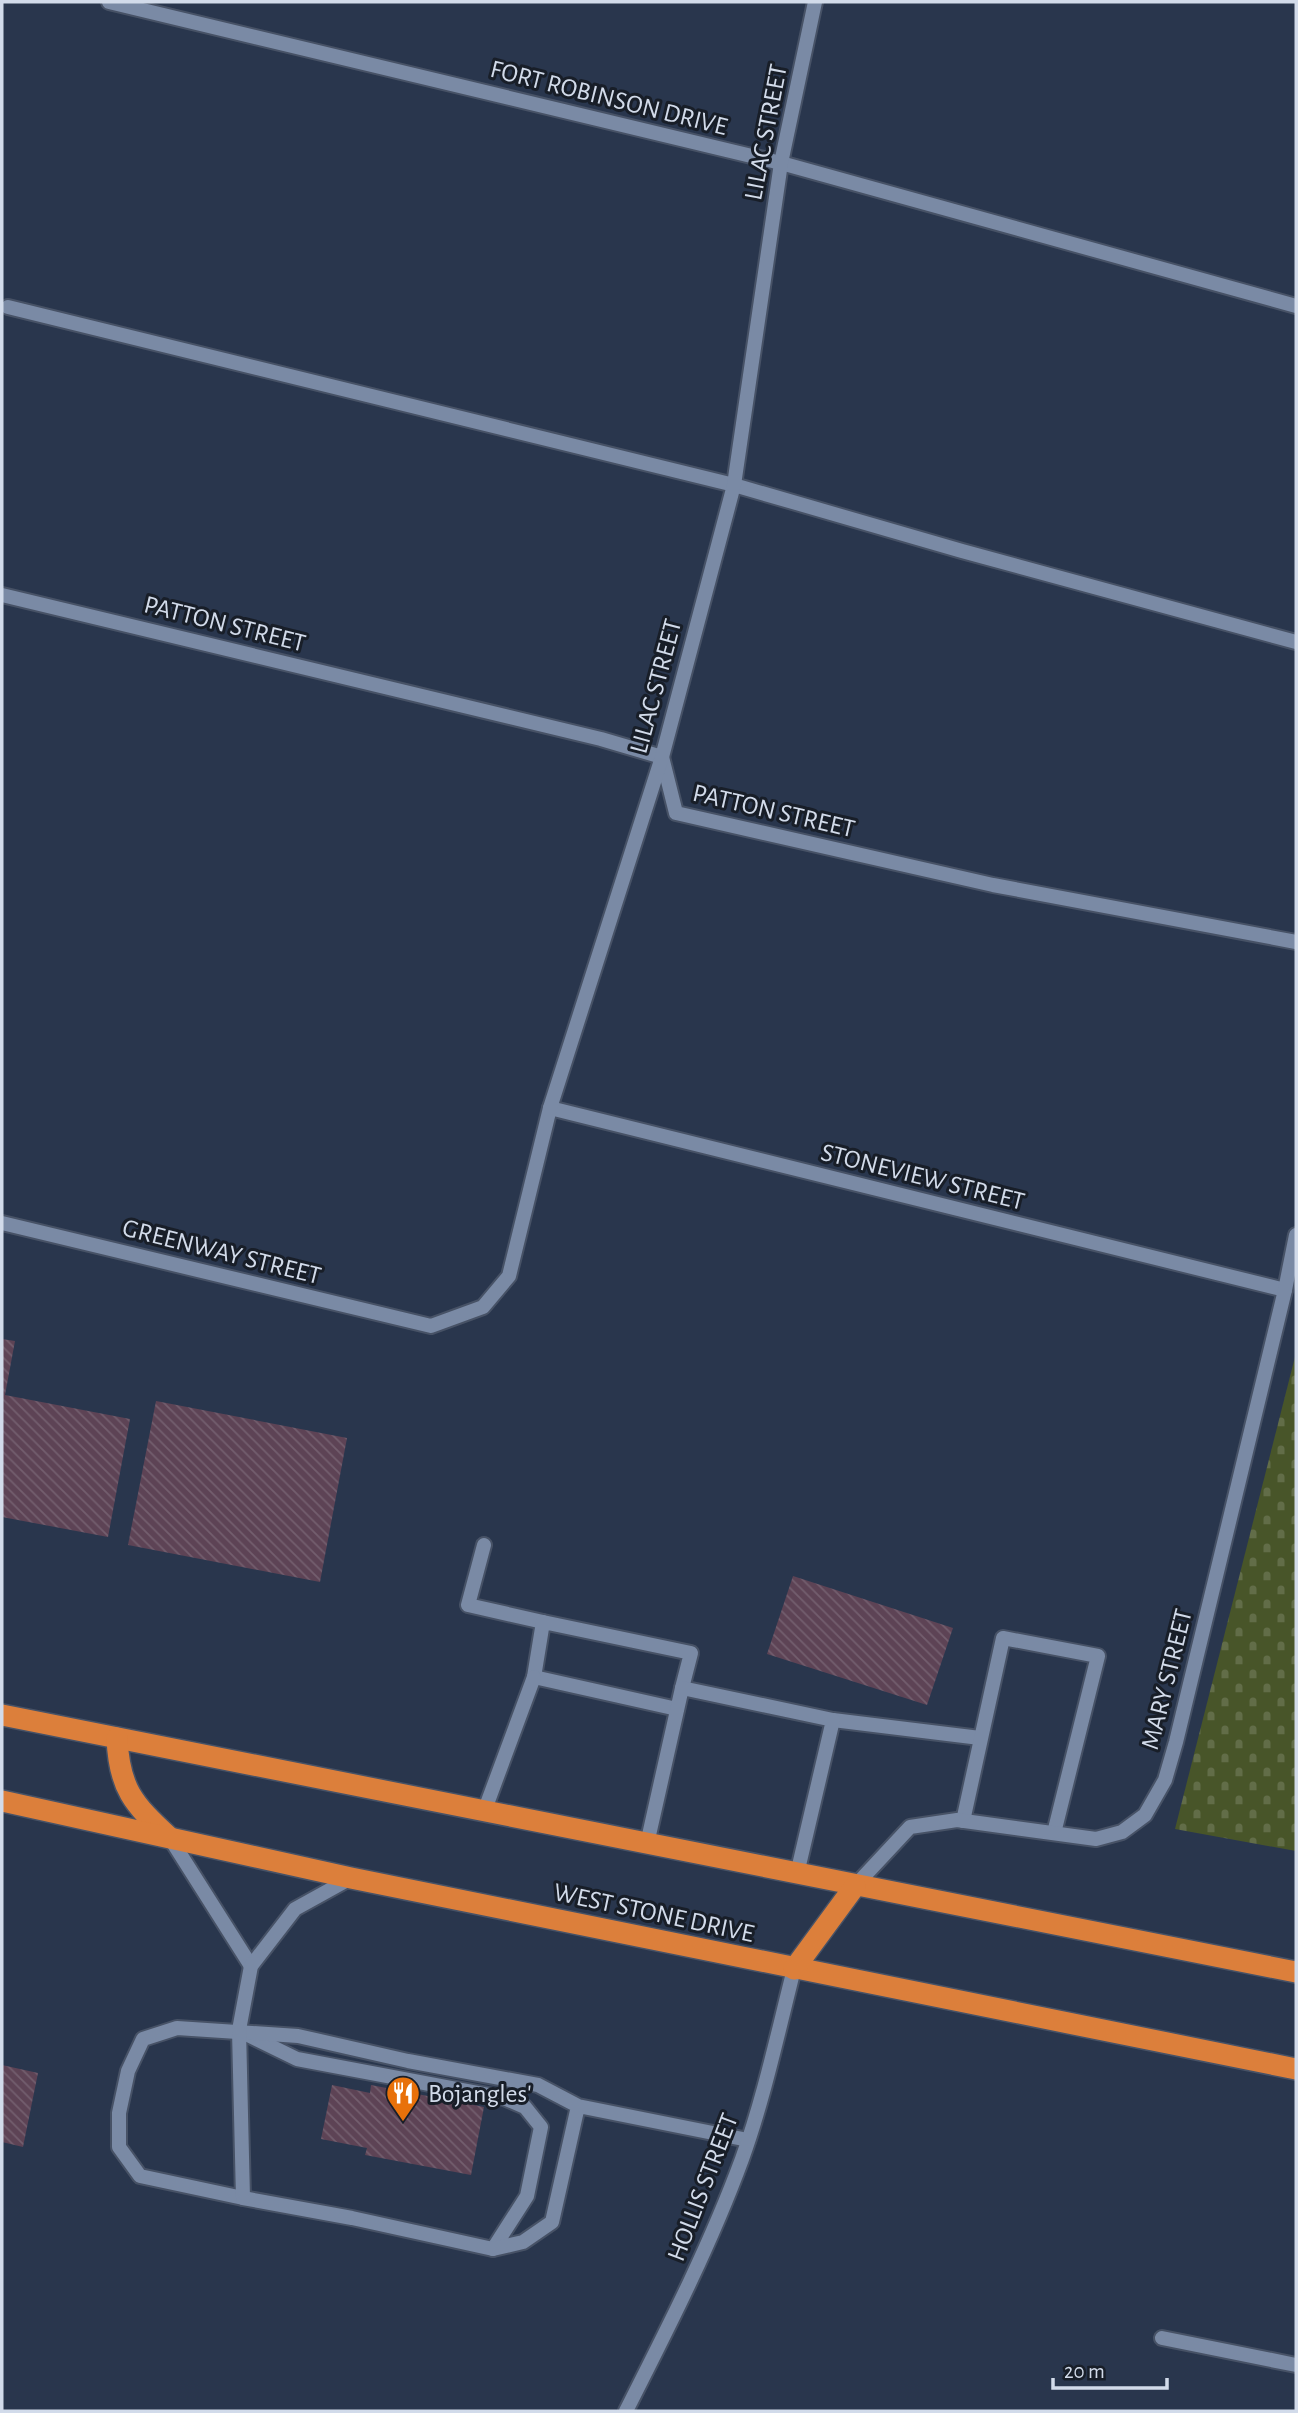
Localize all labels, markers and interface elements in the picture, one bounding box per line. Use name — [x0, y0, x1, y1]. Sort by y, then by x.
street label: FORT ROBINSON DRIVE — [488, 56, 730, 140]
street label: LILAC STREET — [740, 62, 792, 202]
street label: PATTON STREET — [141, 591, 309, 657]
street label: LILAC STREET — [626, 616, 686, 756]
street label: PATTON STREET — [690, 780, 858, 842]
street label: STONEVIEW STREET — [818, 1139, 1027, 1215]
street label: GREENWAY STREET — [120, 1215, 324, 1289]
street label: MARY STREET — [1137, 1606, 1197, 1752]
street label: WEST STONE DRIVE — [551, 1879, 756, 1947]
restaurant icon: Bojangles' — [384, 2074, 422, 2123]
place label: Bojangles' — [428, 2081, 532, 2107]
street label: HOLLIS STREET — [663, 2110, 743, 2265]
scale bar — [1053, 2346, 1167, 2390]
text: 20 m — [1064, 2361, 1105, 2382]

